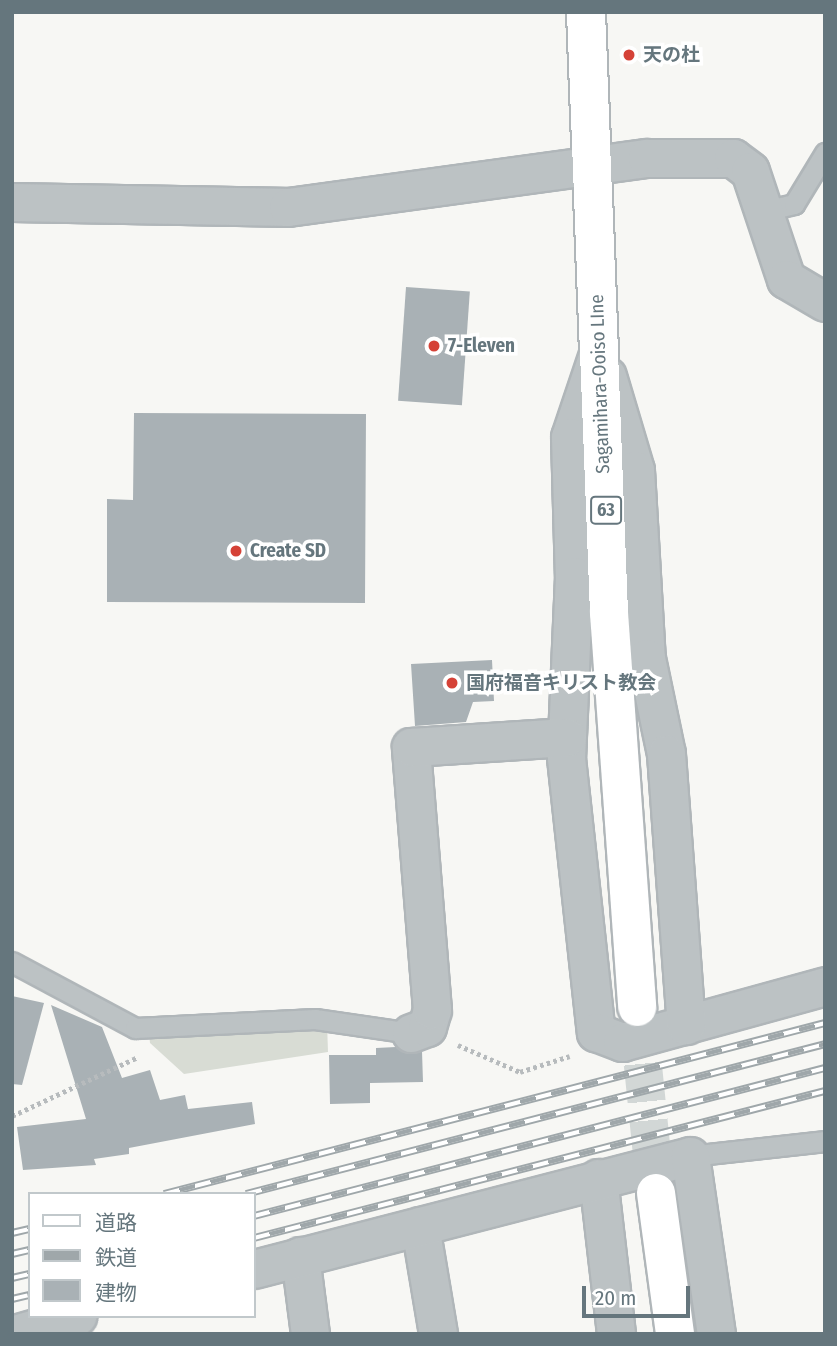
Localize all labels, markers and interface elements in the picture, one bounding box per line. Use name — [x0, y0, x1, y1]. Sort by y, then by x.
place label: 天の杜 — [643, 44, 700, 66]
marker: 天の杜 — [621, 47, 637, 63]
street label: Sagamihara-Ooiso LIne — [585, 294, 615, 474]
place label: 7-Eleven — [448, 335, 515, 357]
marker: 7-Eleven — [426, 338, 442, 354]
road number: 63 — [588, 496, 624, 524]
place label: Create SD — [250, 540, 326, 562]
marker: Create SD — [228, 543, 244, 559]
place label: 国府福音キリスト教会 — [466, 672, 656, 694]
marker: 国府福音キリスト教会 — [444, 675, 460, 691]
legend — [28, 1192, 256, 1318]
text: 道路 — [95, 1210, 137, 1236]
text: 鉄道 — [95, 1245, 137, 1271]
scale bar — [585, 1272, 694, 1316]
text: 建物 — [95, 1280, 137, 1306]
text: 20 m — [595, 1285, 636, 1311]

